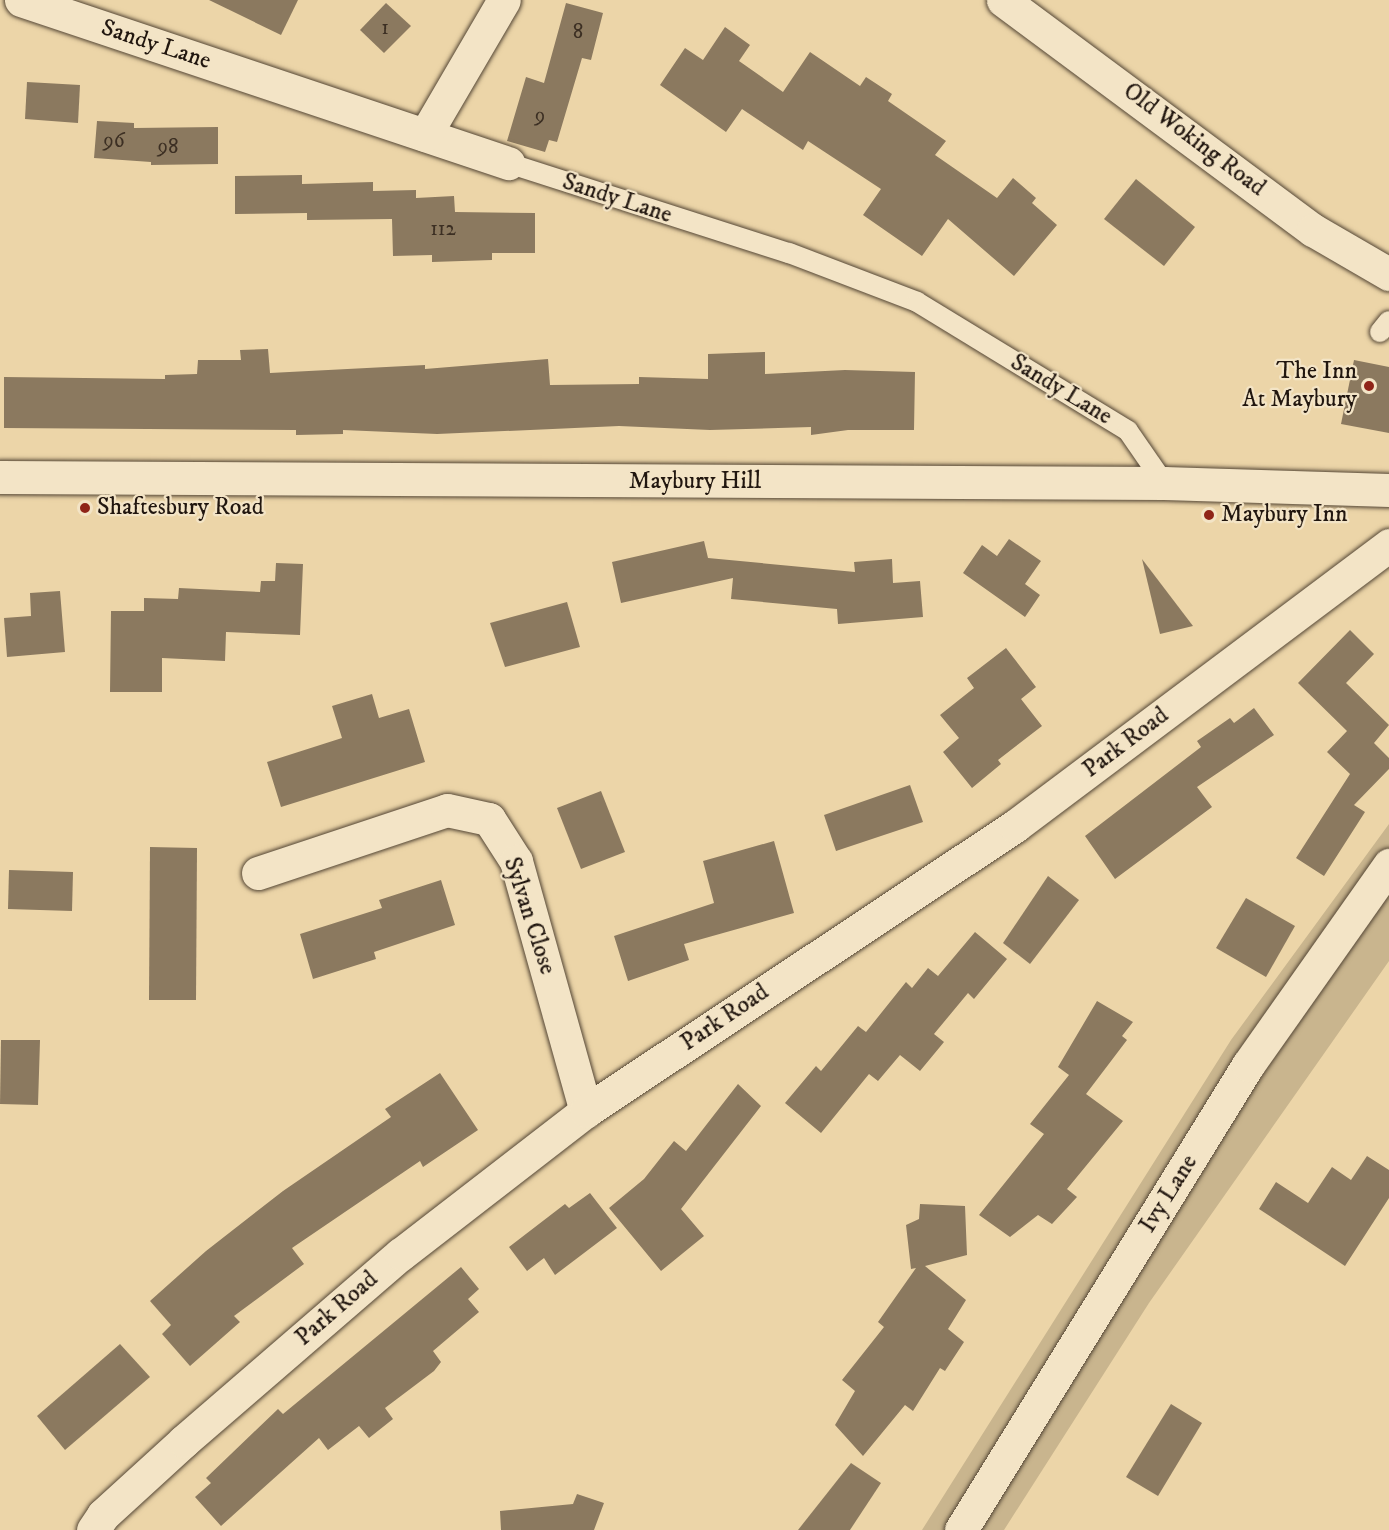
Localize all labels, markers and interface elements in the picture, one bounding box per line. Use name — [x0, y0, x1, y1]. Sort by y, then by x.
street label: Sandy Lane — [98, 14, 214, 76]
house number: 1 — [381, 15, 389, 41]
house number: 8 — [573, 19, 583, 45]
street label: Old Woking Road — [1117, 77, 1271, 203]
house number: 9 — [535, 103, 545, 129]
house number: 96 — [103, 128, 125, 154]
house number: 98 — [158, 134, 178, 160]
street label: Sandy Lane — [559, 168, 675, 230]
house number: 112 — [430, 216, 456, 242]
street label: Sandy Lane — [1005, 348, 1117, 432]
place label: The Inn At Maybury — [1242, 358, 1357, 414]
marker: The Inn At Maybury — [1362, 379, 1376, 393]
street label: Maybury Hill — [629, 468, 761, 496]
place label: Shaftesbury Road — [97, 494, 264, 522]
marker: Shaftesbury Road — [78, 501, 92, 515]
place label: Maybury Inn — [1221, 501, 1348, 529]
marker: Maybury Inn — [1202, 508, 1216, 522]
street label: Park Road — [1078, 702, 1174, 784]
street label: Sylvan Close — [497, 854, 561, 978]
street label: Park Road — [676, 978, 774, 1058]
street label: Ivy Lane — [1134, 1150, 1204, 1238]
street label: Park Road — [290, 1265, 384, 1353]

